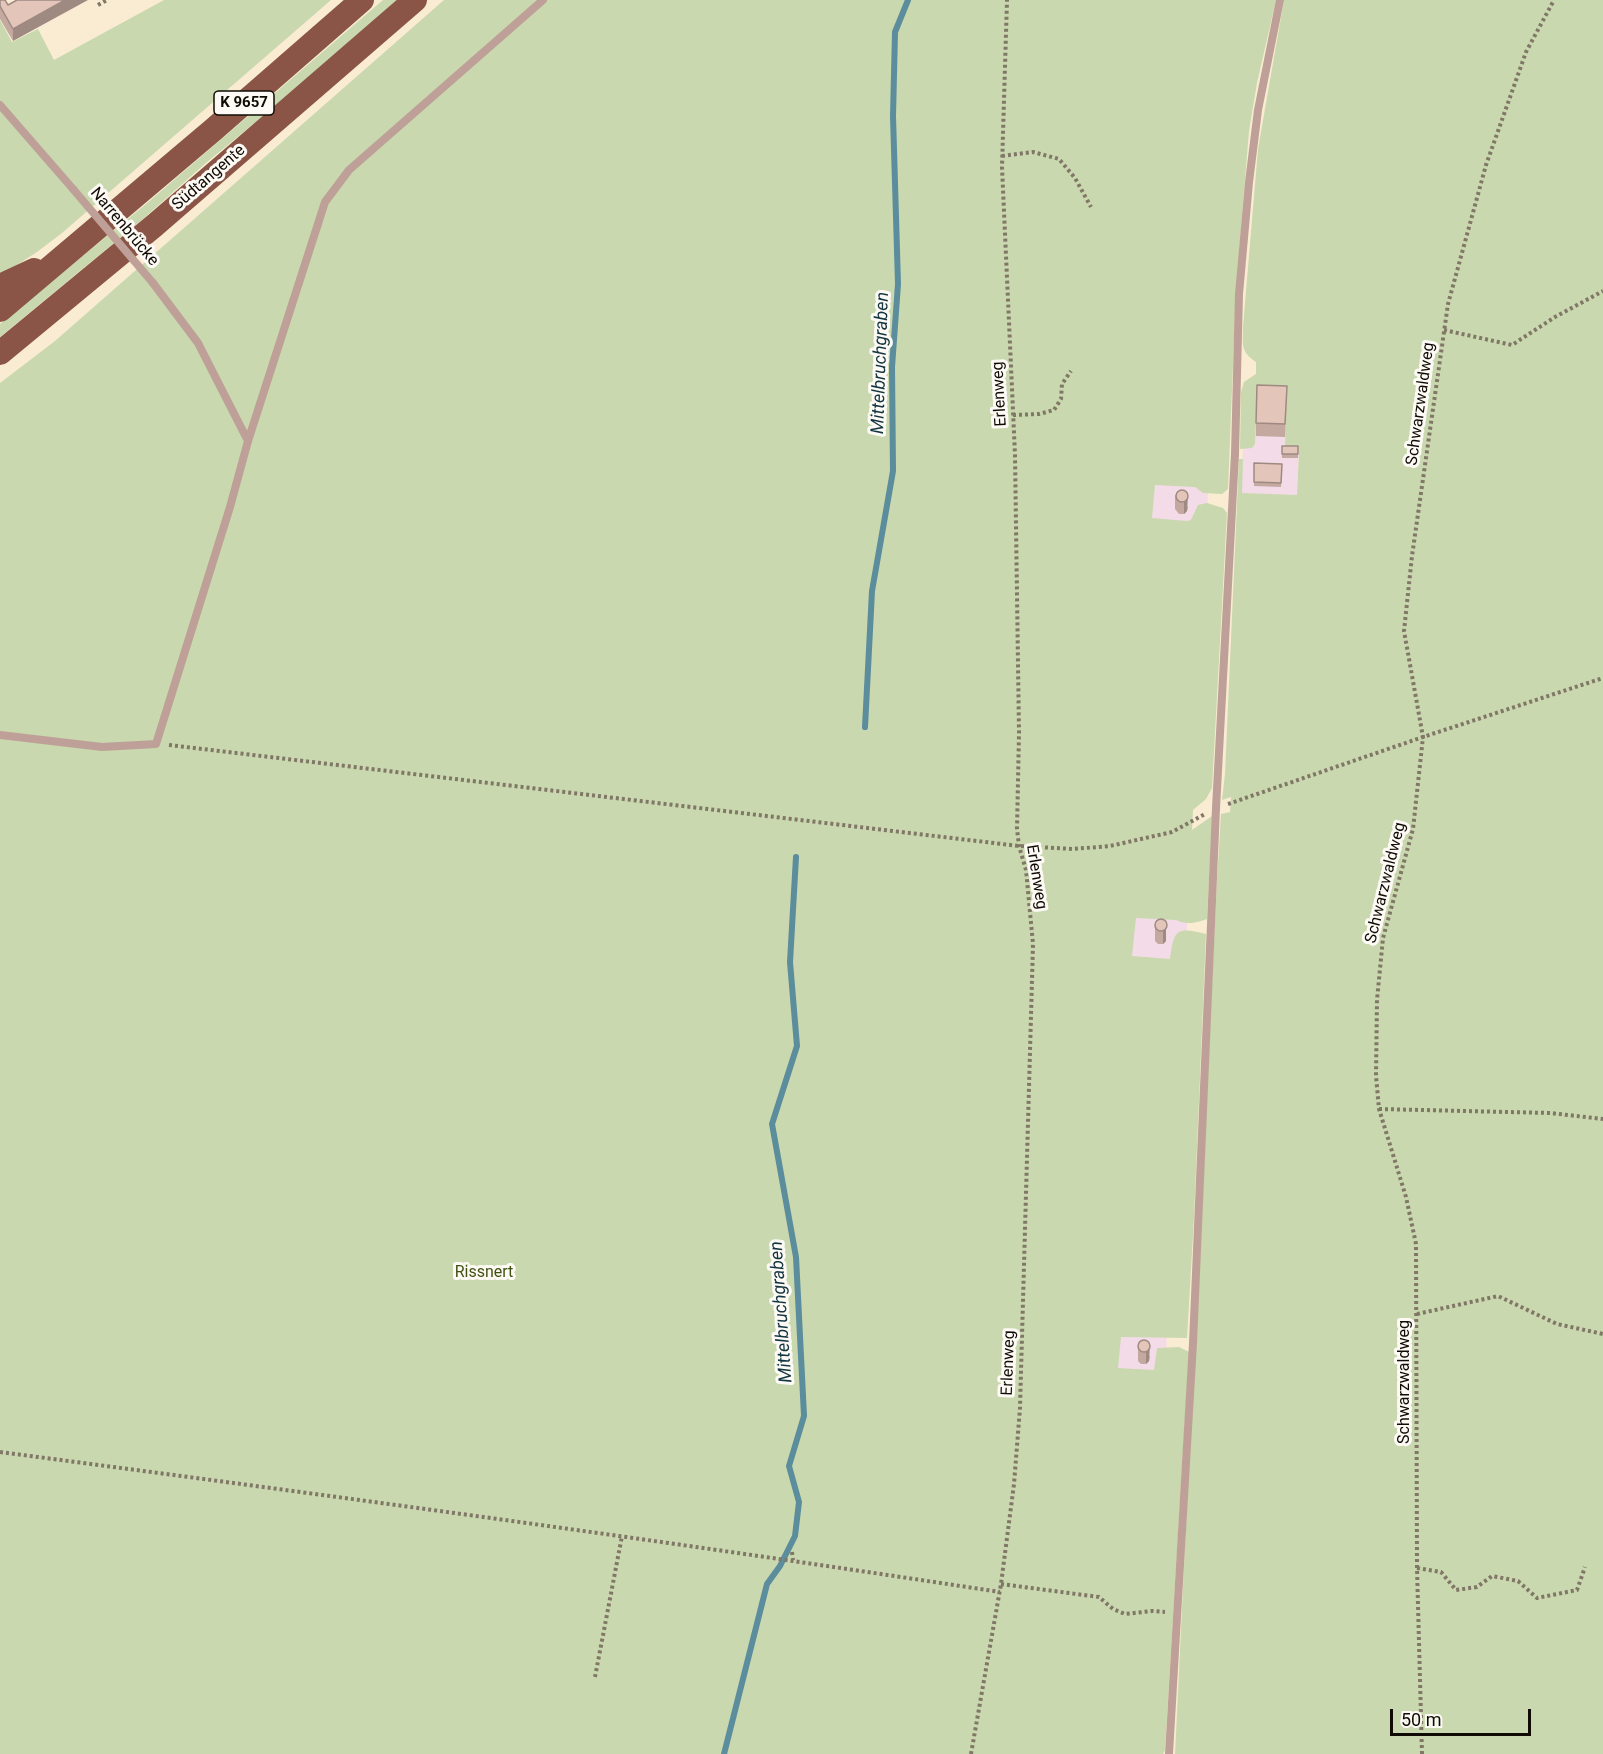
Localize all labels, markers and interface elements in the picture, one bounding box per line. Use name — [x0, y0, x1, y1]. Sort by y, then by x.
road number: K 9657 — [214, 91, 274, 115]
street label: Südtangente — [169, 141, 249, 215]
street label: Narrenbrücke — [86, 184, 162, 270]
water label: Mittelbruchgraben — [868, 292, 894, 434]
street label: Schwarzwaldweg — [1403, 341, 1439, 467]
street label: Erlenweg — [989, 361, 1011, 427]
street label: Schwarzwaldweg — [1362, 821, 1410, 945]
street label: Erlenweg — [1021, 843, 1051, 911]
water label: Mittelbruchgraben — [766, 1240, 798, 1384]
park label: Rissnert — [455, 1263, 513, 1283]
street label: Schwarzwaldweg — [1395, 1320, 1415, 1444]
street label: Erlenweg — [998, 1330, 1020, 1396]
scale bar — [1393, 1697, 1534, 1735]
text: 50 m — [1401, 1709, 1441, 1730]

